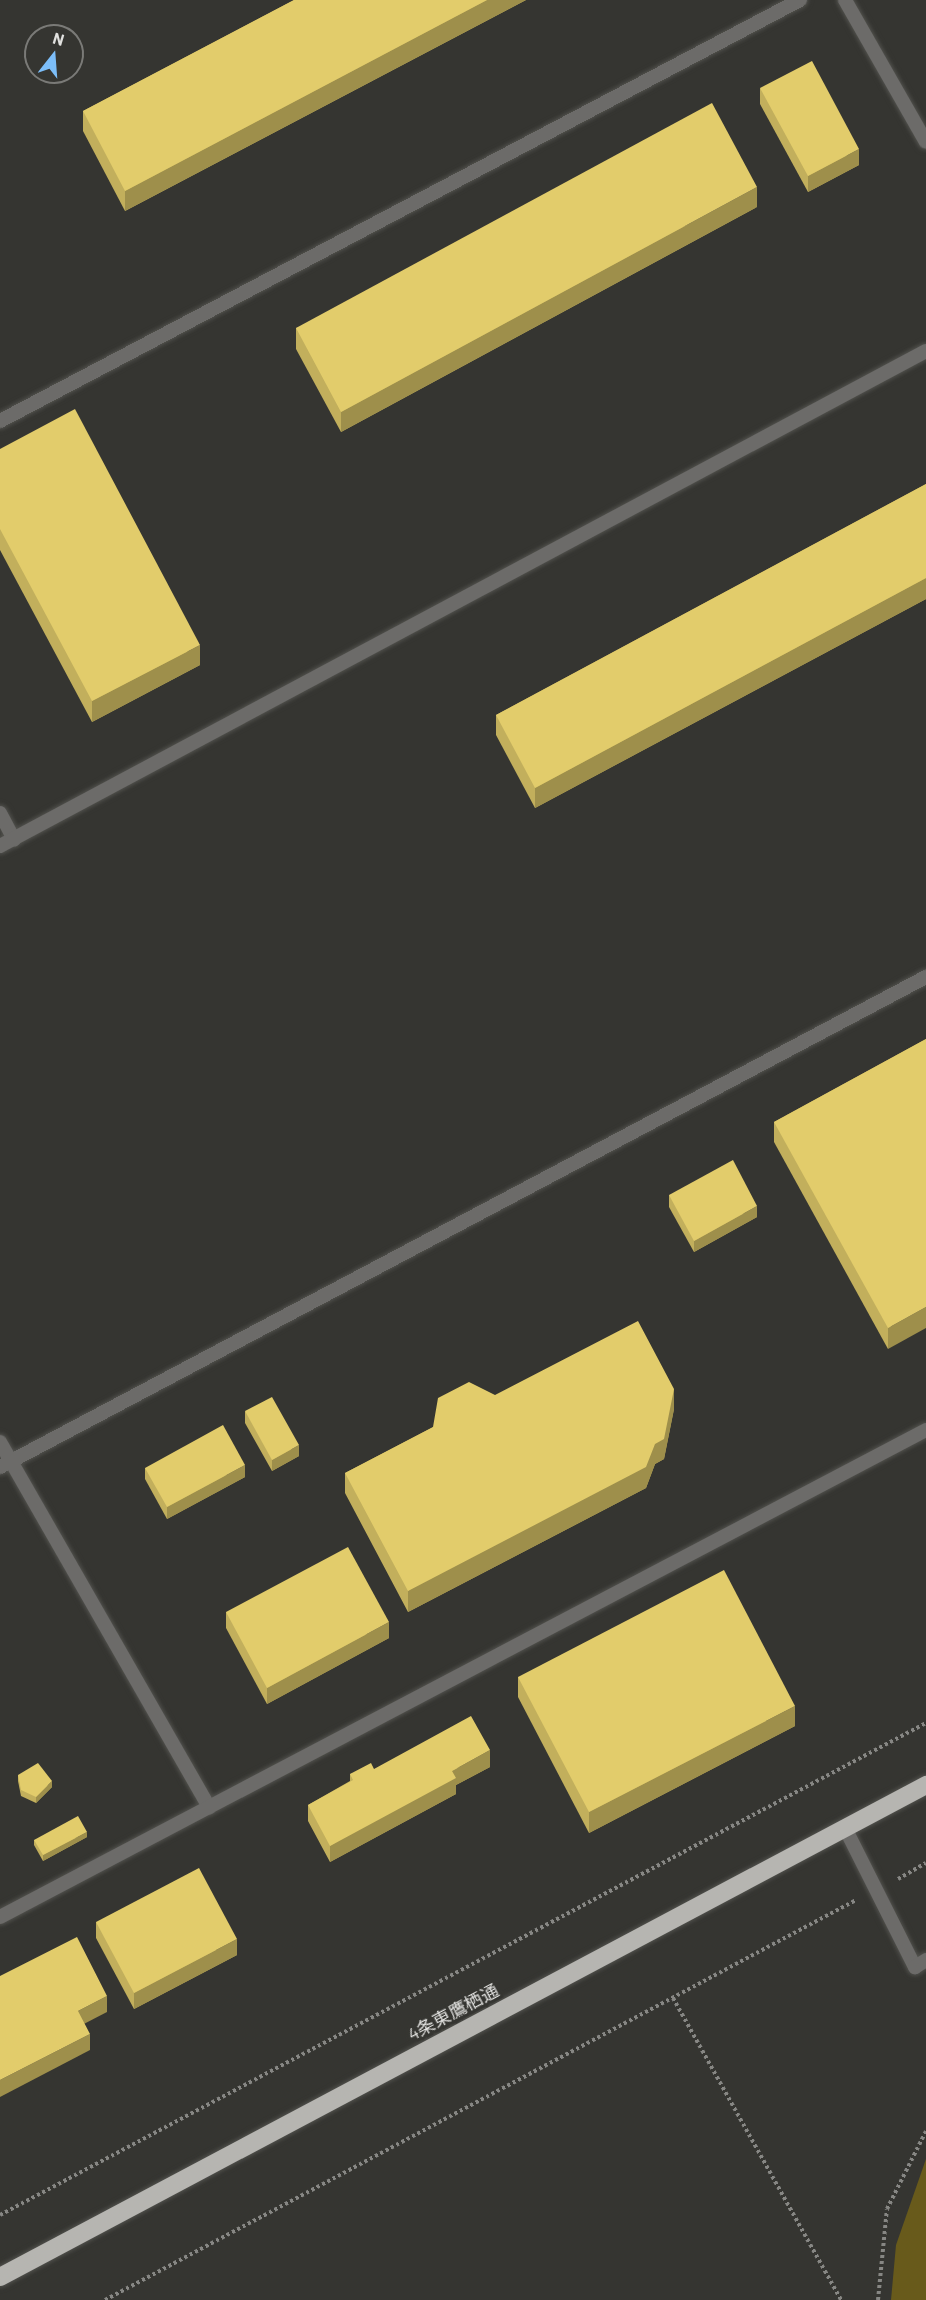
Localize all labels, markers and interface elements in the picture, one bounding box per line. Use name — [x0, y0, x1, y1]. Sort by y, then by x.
north arrow — [24, 24, 84, 84]
text: N — [51, 28, 67, 49]
street label: 4条東鷹栖通 — [404, 1979, 502, 2045]

